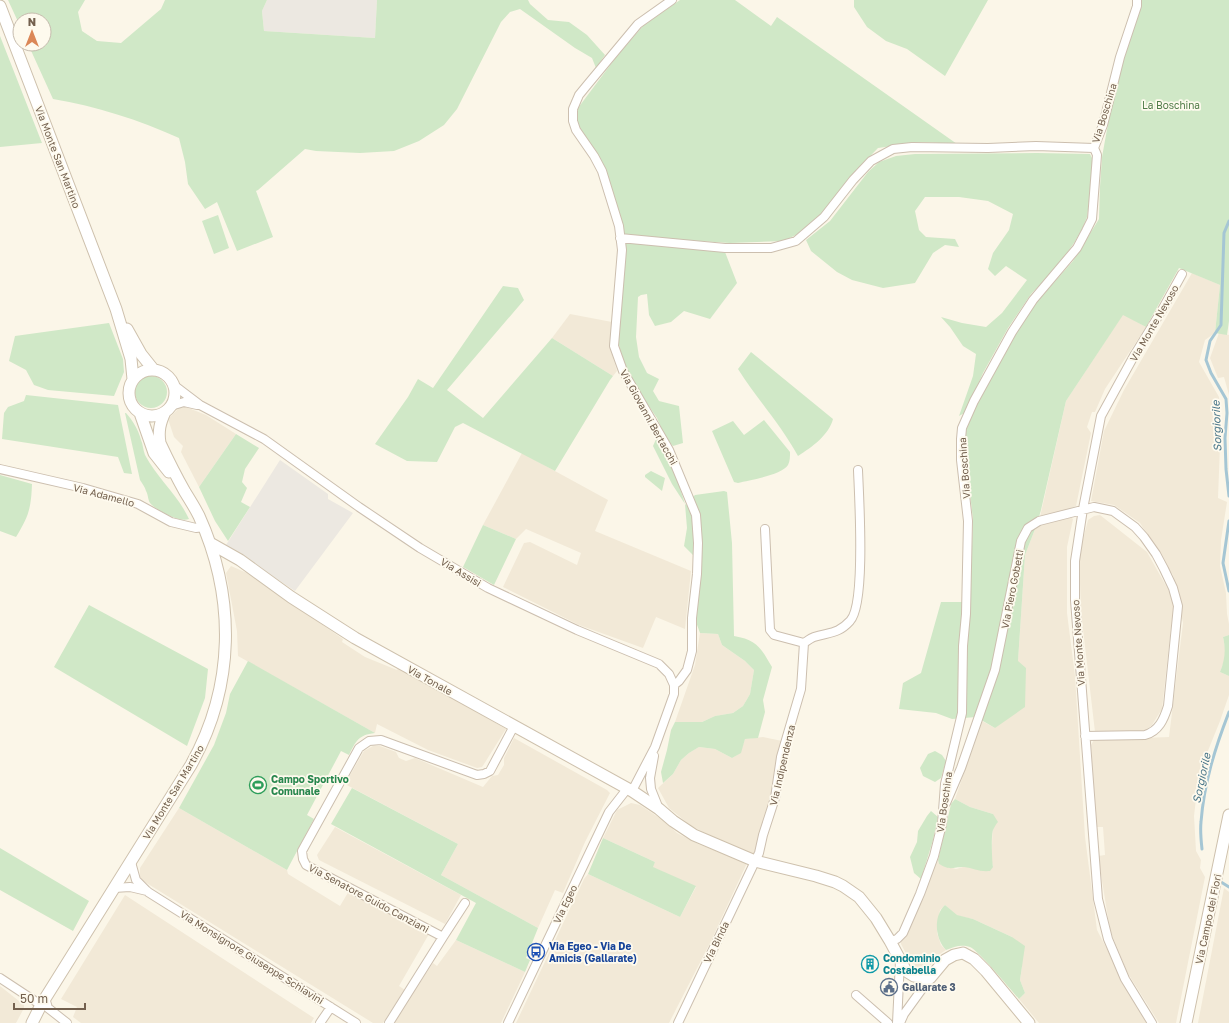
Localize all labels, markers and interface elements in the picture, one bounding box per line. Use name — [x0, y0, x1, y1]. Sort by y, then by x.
north arrow — [12, 12, 52, 52]
text: N — [28, 15, 36, 28]
street label: Via Boschina — [1089, 82, 1119, 144]
park label: La Boschina — [1142, 99, 1200, 111]
street label: Via Monte San Martino — [33, 104, 83, 210]
street label: Via Monte Nevoso — [1127, 283, 1181, 363]
street label: Via Giovanni Bertacchi — [618, 367, 680, 467]
water label: Sorgiorile — [1209, 399, 1224, 452]
street label: Via Boschina — [956, 437, 972, 499]
street label: Via Adamello — [72, 481, 136, 509]
street label: Via Piero Gobetti — [998, 548, 1026, 630]
street label: Via Assisi — [438, 555, 484, 589]
street label: Via Monte Nevoso — [1069, 599, 1087, 687]
street label: Via Tonale — [405, 663, 455, 697]
street label: Via Indipendenza — [767, 723, 797, 807]
street label: Via Monte San Martino — [140, 742, 206, 842]
water label: Sorgiorile — [1189, 750, 1214, 805]
street label: Via Boschina — [934, 771, 954, 833]
place label: Campo Sportivo Comunale — [271, 773, 349, 797]
sports icon: Campo Sportivo Comunale — [248, 775, 268, 795]
street label: Via Senatore Guido Canziani — [307, 861, 431, 935]
street label: Via Campo dei Fiori — [1193, 873, 1223, 965]
street label: Via Egeo — [551, 883, 579, 925]
street label: Via Monsignore Giuseppe Schiavini — [178, 908, 326, 1006]
street label: Via Binda — [701, 919, 731, 965]
place label: Via Egeo - Via De Amicis (Gallarate) — [549, 940, 637, 964]
bus stop icon: Via Egeo - Via De Amicis (Gallarate) — [526, 942, 546, 962]
place label: Condominio Costabella — [883, 952, 941, 976]
building icon: Condominio Costabella — [860, 954, 880, 974]
public building icon: Gallarate 3 — [879, 977, 899, 997]
place label: Gallarate 3 — [902, 981, 956, 993]
scale bar — [14, 985, 85, 1011]
text: 50 m — [20, 991, 48, 1006]

